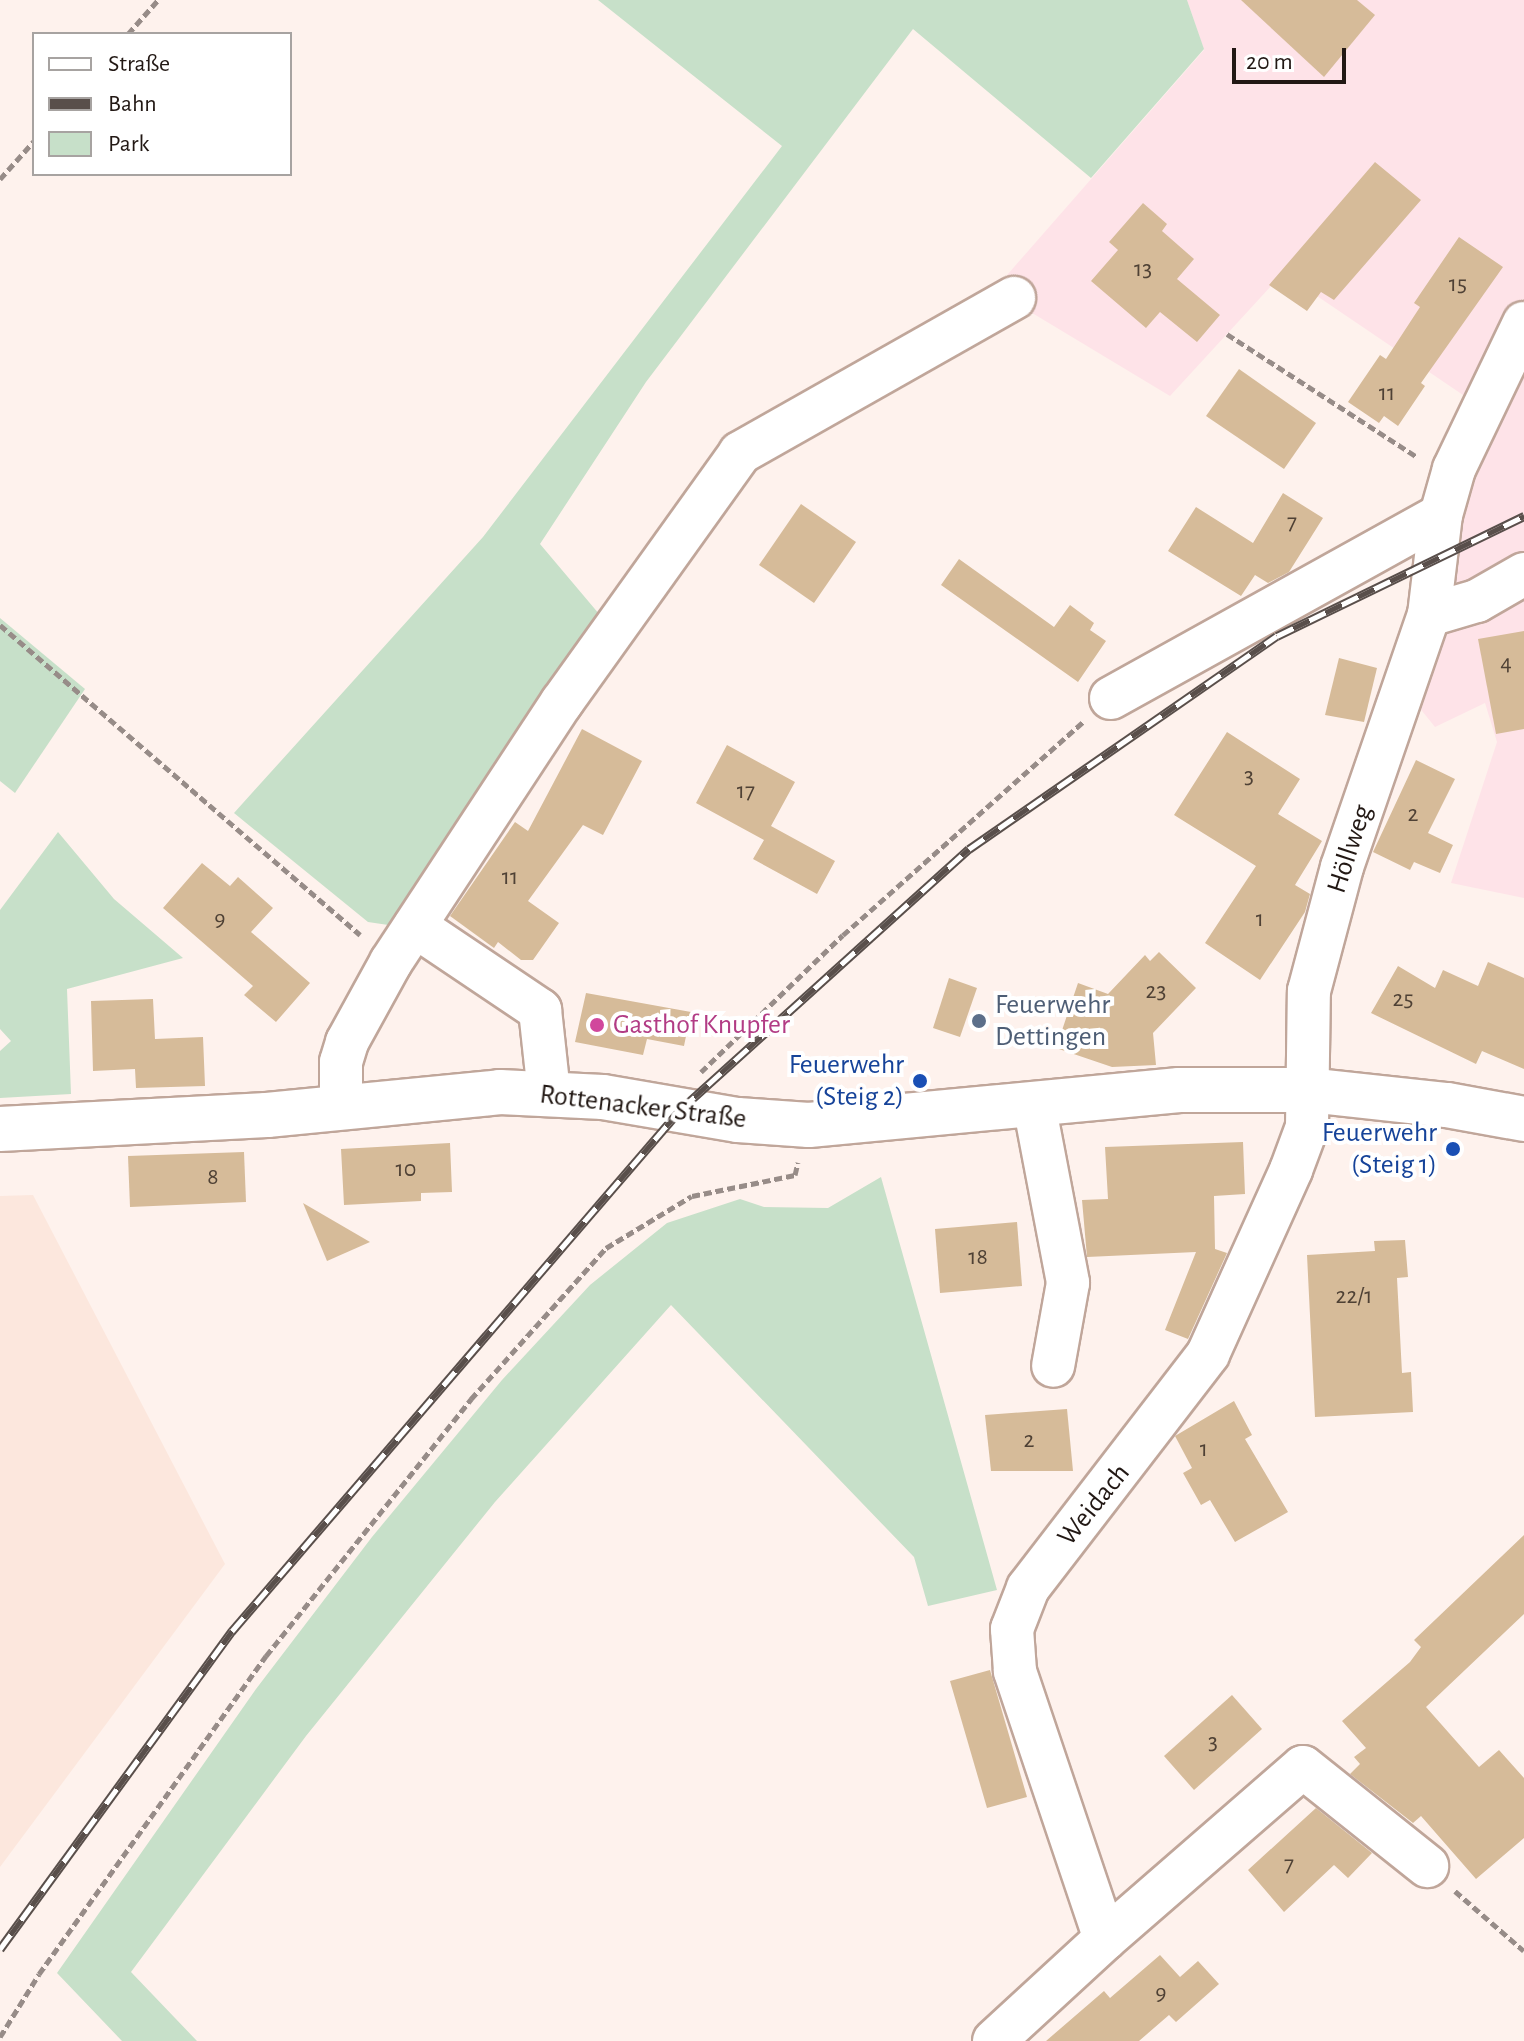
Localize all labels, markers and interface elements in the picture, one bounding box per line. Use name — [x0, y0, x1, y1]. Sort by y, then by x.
legend — [32, 32, 292, 176]
scale bar — [1236, 32, 1350, 82]
text: 20 m — [1246, 50, 1293, 74]
text: Straße — [108, 52, 170, 76]
text: Bahn — [108, 92, 157, 116]
text: Park — [108, 132, 149, 156]
house number: 13 — [1134, 256, 1152, 284]
house number: 15 — [1449, 271, 1467, 299]
house number: 11 — [1379, 380, 1395, 408]
house number: 7 — [1287, 509, 1297, 537]
house number: 4 — [1500, 650, 1512, 678]
house number: 3 — [1244, 763, 1254, 791]
house number: 17 — [737, 778, 755, 806]
street label: Höllweg — [1320, 801, 1380, 897]
house number: 2 — [1408, 801, 1418, 829]
house number: 11 — [502, 864, 518, 892]
house number: 9 — [214, 906, 226, 934]
house number: 1 — [1256, 906, 1264, 934]
house number: 23 — [1146, 978, 1166, 1006]
house number: 25 — [1393, 986, 1413, 1014]
place label: Feuerwehr Dettingen — [995, 988, 1110, 1054]
place label: Gasthof Knupfer — [613, 1008, 790, 1042]
marker: Feuerwehr Dettingen — [970, 1012, 988, 1030]
marker: Gasthof Knupfer — [588, 1016, 606, 1034]
place label: Feuerwehr (Steig 2) — [789, 1048, 904, 1114]
marker: Feuerwehr (Steig 2) — [911, 1072, 929, 1090]
street label: Rottenacker Straße — [538, 1078, 748, 1136]
place label: Feuerwehr (Steig 1) — [1322, 1116, 1437, 1182]
marker: Feuerwehr (Steig 1) — [1444, 1140, 1462, 1158]
house number: 10 — [396, 1156, 416, 1184]
house number: 8 — [207, 1164, 219, 1192]
house number: 18 — [968, 1244, 988, 1272]
house number: 22/1 — [1336, 1283, 1372, 1311]
house number: 2 — [1024, 1427, 1034, 1455]
house number: 1 — [1200, 1436, 1208, 1464]
street label: Weidach — [1051, 1457, 1137, 1553]
house number: 3 — [1208, 1729, 1218, 1757]
house number: 7 — [1284, 1851, 1294, 1879]
house number: 9 — [1155, 1980, 1167, 2008]

